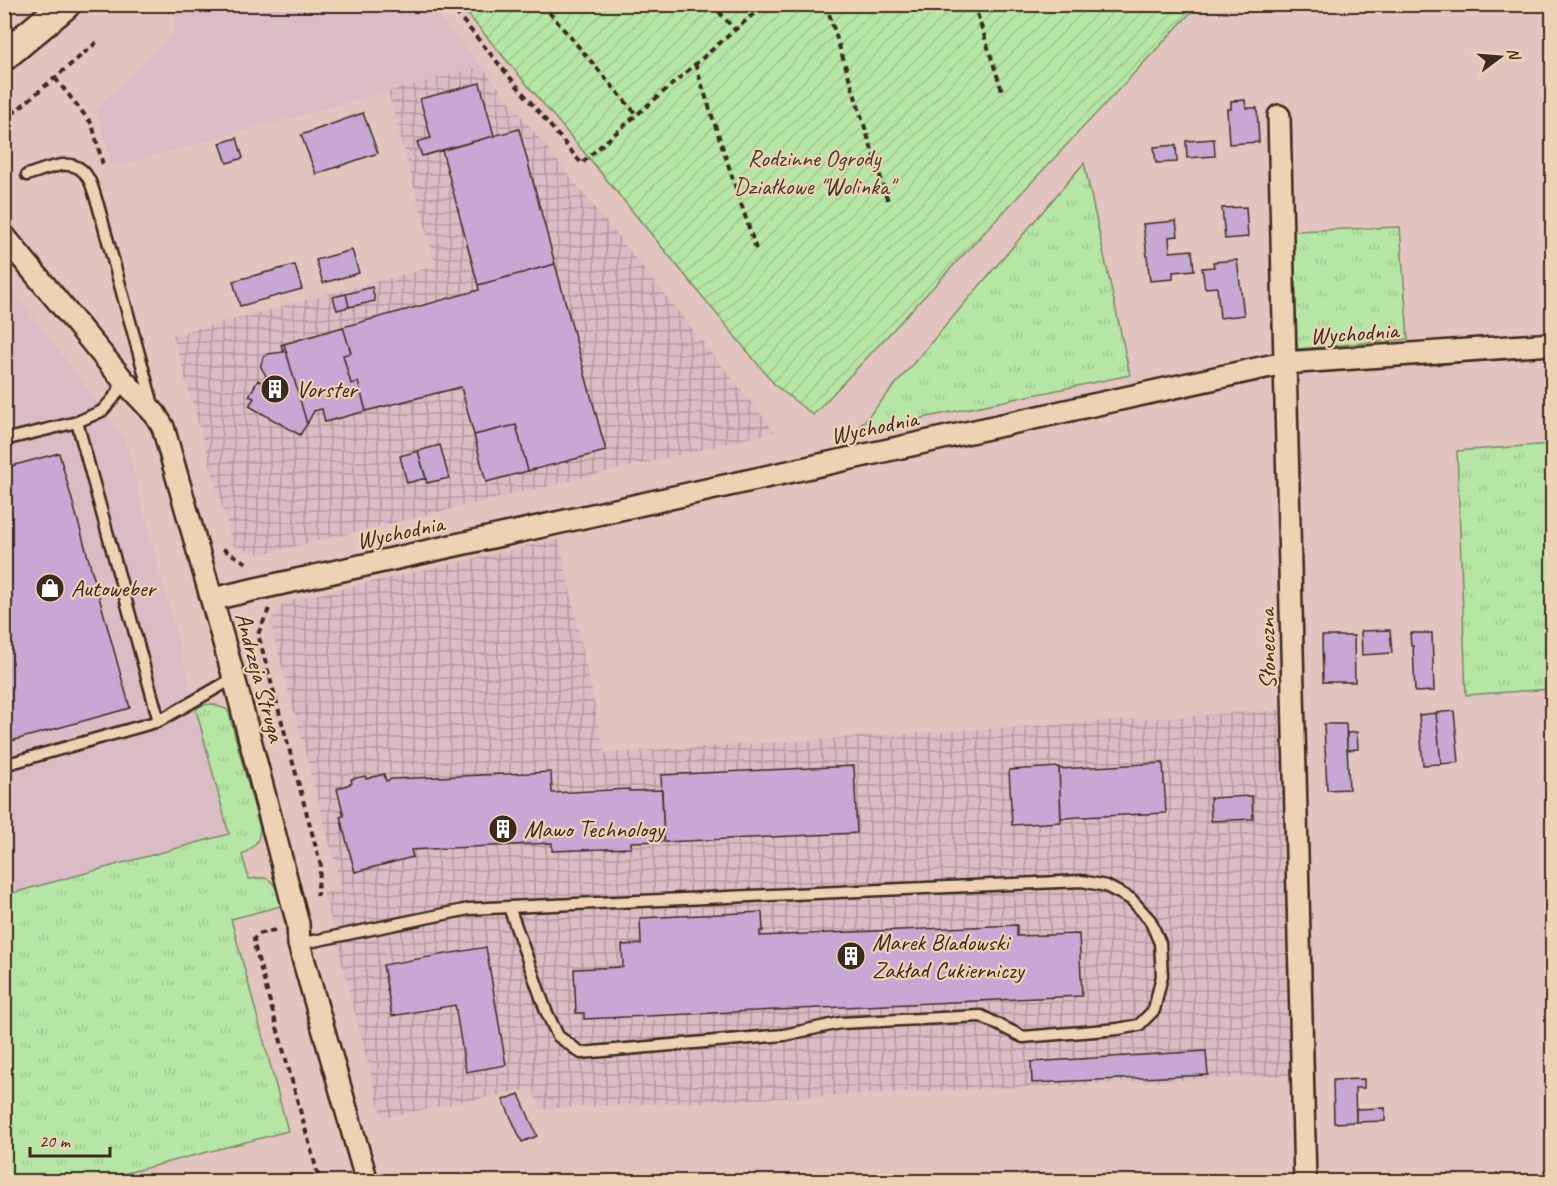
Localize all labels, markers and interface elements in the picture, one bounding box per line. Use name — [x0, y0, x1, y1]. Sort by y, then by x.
north arrow — [1470, 27, 1530, 87]
text: N — [1502, 46, 1525, 64]
park label: Rodzinne Ogrody Działkowe "Wolinka" — [734, 143, 900, 201]
street label: Wychodnia — [1309, 315, 1401, 351]
building icon: Vorster — [259, 373, 291, 405]
place label: Vorster — [296, 374, 359, 404]
street label: Wychodnia — [828, 403, 922, 451]
street label: Wychodnia — [354, 508, 448, 556]
shop icon: Autoweber — [34, 572, 66, 604]
place label: Autoweber — [71, 573, 158, 603]
street label: Słoneczna — [1251, 606, 1283, 690]
street label: Andrzeja Struga — [228, 609, 292, 746]
building icon: Mawo Technology — [487, 813, 519, 845]
place label: Mawo Technology — [524, 814, 665, 844]
place label: Marek Bladowski Zakład Cukierniczy — [872, 927, 1026, 985]
building icon: Marek Bladowski Zakład Cukierniczy — [835, 940, 867, 972]
scale bar — [30, 1120, 110, 1158]
text: 20 m — [39, 1130, 72, 1152]

